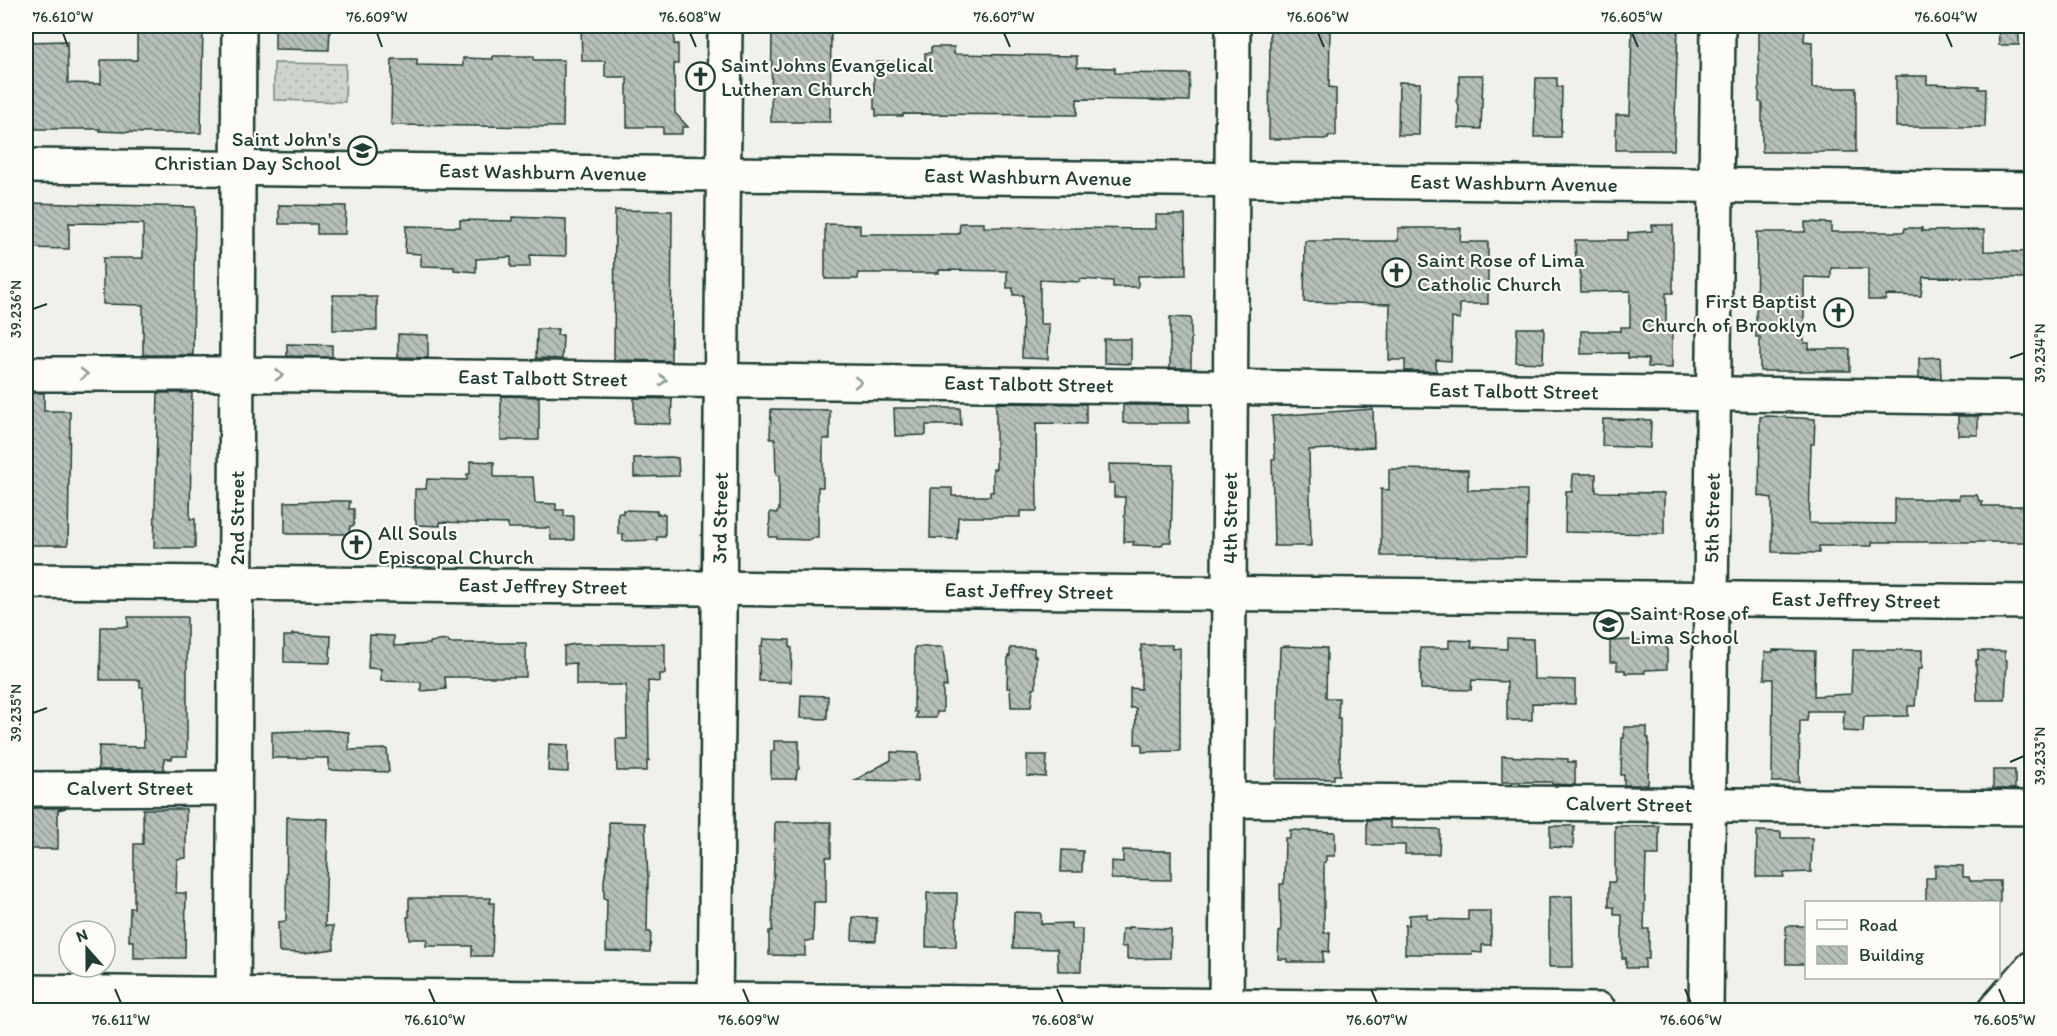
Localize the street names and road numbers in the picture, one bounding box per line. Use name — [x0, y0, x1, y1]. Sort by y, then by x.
street label: East Washburn Avenue — [439, 157, 647, 186]
street label: East Washburn Avenue — [924, 162, 1132, 191]
street label: East Washburn Avenue — [1410, 168, 1618, 197]
street label: East Talbott Street — [458, 364, 628, 391]
street label: East Talbott Street — [944, 370, 1114, 397]
street label: East Talbott Street — [1429, 377, 1599, 404]
street label: 2nd Street — [224, 470, 249, 565]
street label: 3rd Street — [706, 472, 733, 564]
street label: 4th Street — [1217, 472, 1242, 564]
street label: 5th Street — [1698, 473, 1725, 563]
street label: East Jeffrey Street — [458, 572, 628, 599]
street label: East Jeffrey Street — [944, 577, 1114, 604]
street label: East Jeffrey Street — [1771, 586, 1941, 613]
street label: Calvert Street — [67, 775, 194, 800]
street label: Calvert Street — [1565, 790, 1693, 817]

